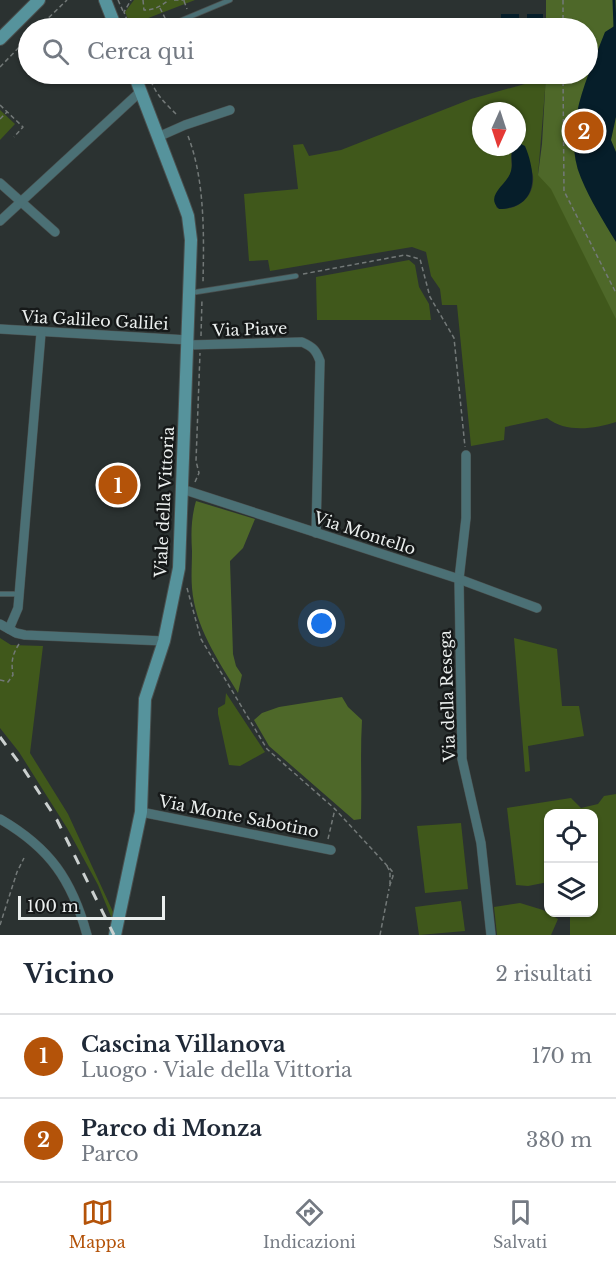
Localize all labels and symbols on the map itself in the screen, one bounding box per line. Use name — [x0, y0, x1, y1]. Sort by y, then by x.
north arrow — [472, 102, 526, 156]
pin: 2 — [564, 108, 604, 154]
street label: Via Galileo Galilei — [20, 306, 170, 334]
street label: Via Piave — [211, 318, 288, 340]
street label: Viale della Vittoria — [150, 426, 178, 579]
pin: 1 — [98, 462, 138, 508]
street label: Via Montello — [311, 507, 418, 559]
your location — [307, 609, 336, 638]
street label: Via della Resega — [435, 630, 459, 763]
street label: Via Monte Sabotino — [156, 790, 321, 841]
scale bar — [18, 893, 165, 920]

